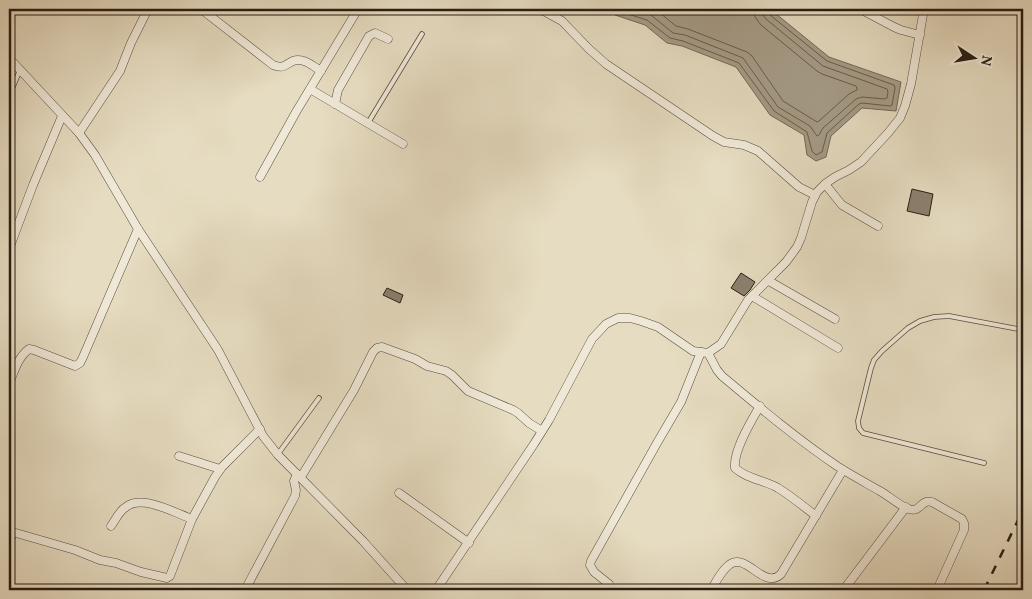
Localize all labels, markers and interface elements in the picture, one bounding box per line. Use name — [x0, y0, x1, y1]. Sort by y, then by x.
north arrow — [950, 32, 1000, 82]
text: N — [975, 53, 996, 67]

